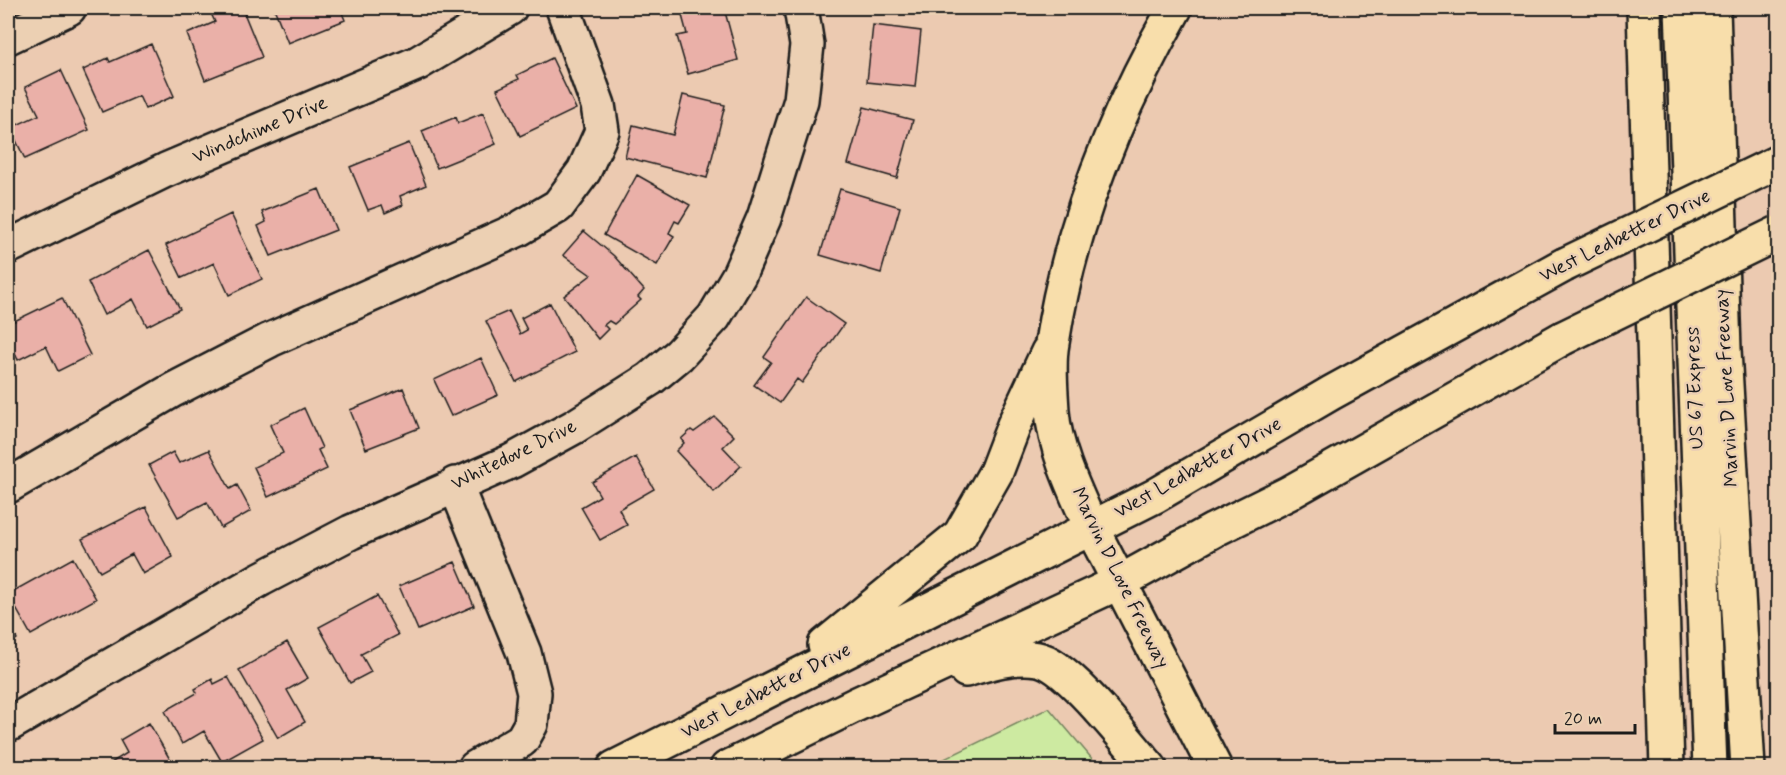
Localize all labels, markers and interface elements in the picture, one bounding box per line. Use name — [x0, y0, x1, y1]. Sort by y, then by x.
street label: Windchime Drive — [188, 89, 332, 171]
street label: West Ledbetter Drive — [1535, 183, 1715, 289]
street label: Marvin D Love Freeway — [1708, 288, 1746, 488]
street label: US 67 Express — [1679, 326, 1711, 450]
street label: West Ledbetter Drive — [1110, 411, 1286, 525]
street label: Whitedove Drive — [447, 413, 581, 497]
street label: Marvin D Love Freeway — [1064, 483, 1176, 673]
street label: West Ledbetter Drive — [676, 636, 856, 746]
scale bar — [1555, 697, 1634, 735]
text: 20 m — [1564, 707, 1602, 731]

